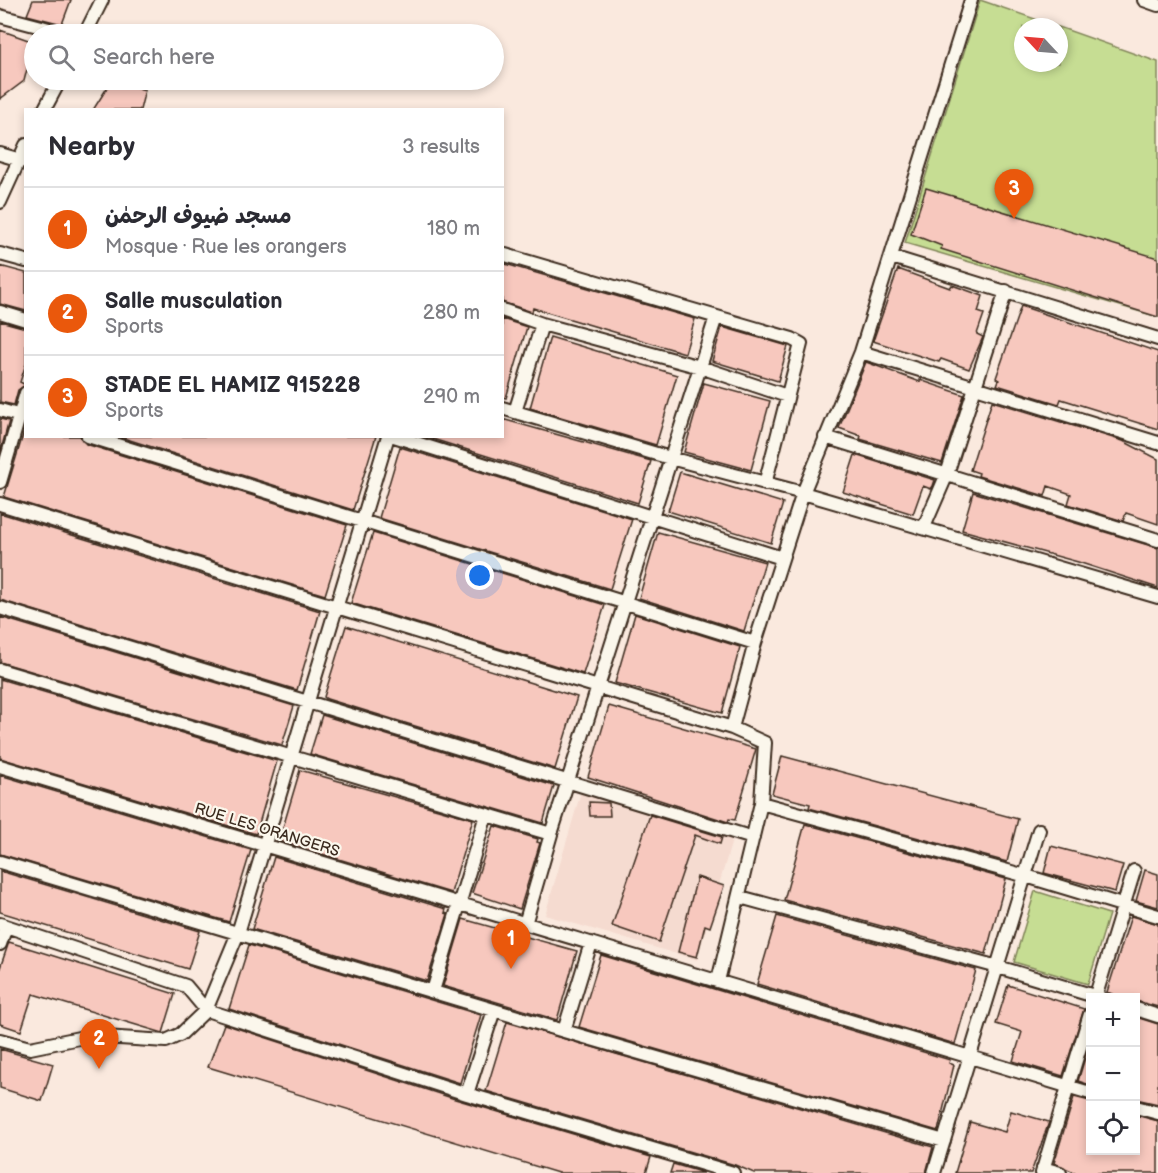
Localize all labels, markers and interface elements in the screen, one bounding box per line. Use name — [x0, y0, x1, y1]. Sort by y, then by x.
north arrow — [1014, 18, 1068, 72]
search box — [24, 24, 504, 90]
icon: search — [45, 41, 78, 74]
text: Search here — [93, 44, 215, 71]
text: Nearby — [48, 132, 135, 163]
text: 3 results — [402, 135, 480, 159]
pin: 3 — [994, 170, 1034, 219]
text: مسجد ضيوف الرحمٰن — [105, 203, 291, 230]
text: 1 — [63, 217, 72, 241]
text: 180 m — [427, 217, 480, 241]
text: Mosque · Rue les orangers — [105, 235, 347, 259]
text: Salle musculation — [105, 288, 283, 315]
text: 2 — [62, 301, 73, 325]
text: 280 m — [423, 301, 480, 325]
text: Sports — [105, 315, 163, 339]
text: STADE EL HAMIZ 915228 — [105, 372, 361, 399]
text: 3 — [62, 385, 73, 409]
text: 290 m — [423, 385, 480, 409]
text: Sports — [105, 399, 163, 423]
your location — [465, 561, 494, 590]
street label: RUE LES ORANGERS — [192, 799, 342, 861]
pin: 1 — [492, 920, 530, 969]
map controls — [1086, 993, 1140, 1155]
button: + — [1086, 993, 1140, 1047]
pin: 2 — [80, 1020, 118, 1069]
button: − — [1086, 1047, 1140, 1101]
button: locate — [1086, 1101, 1140, 1155]

